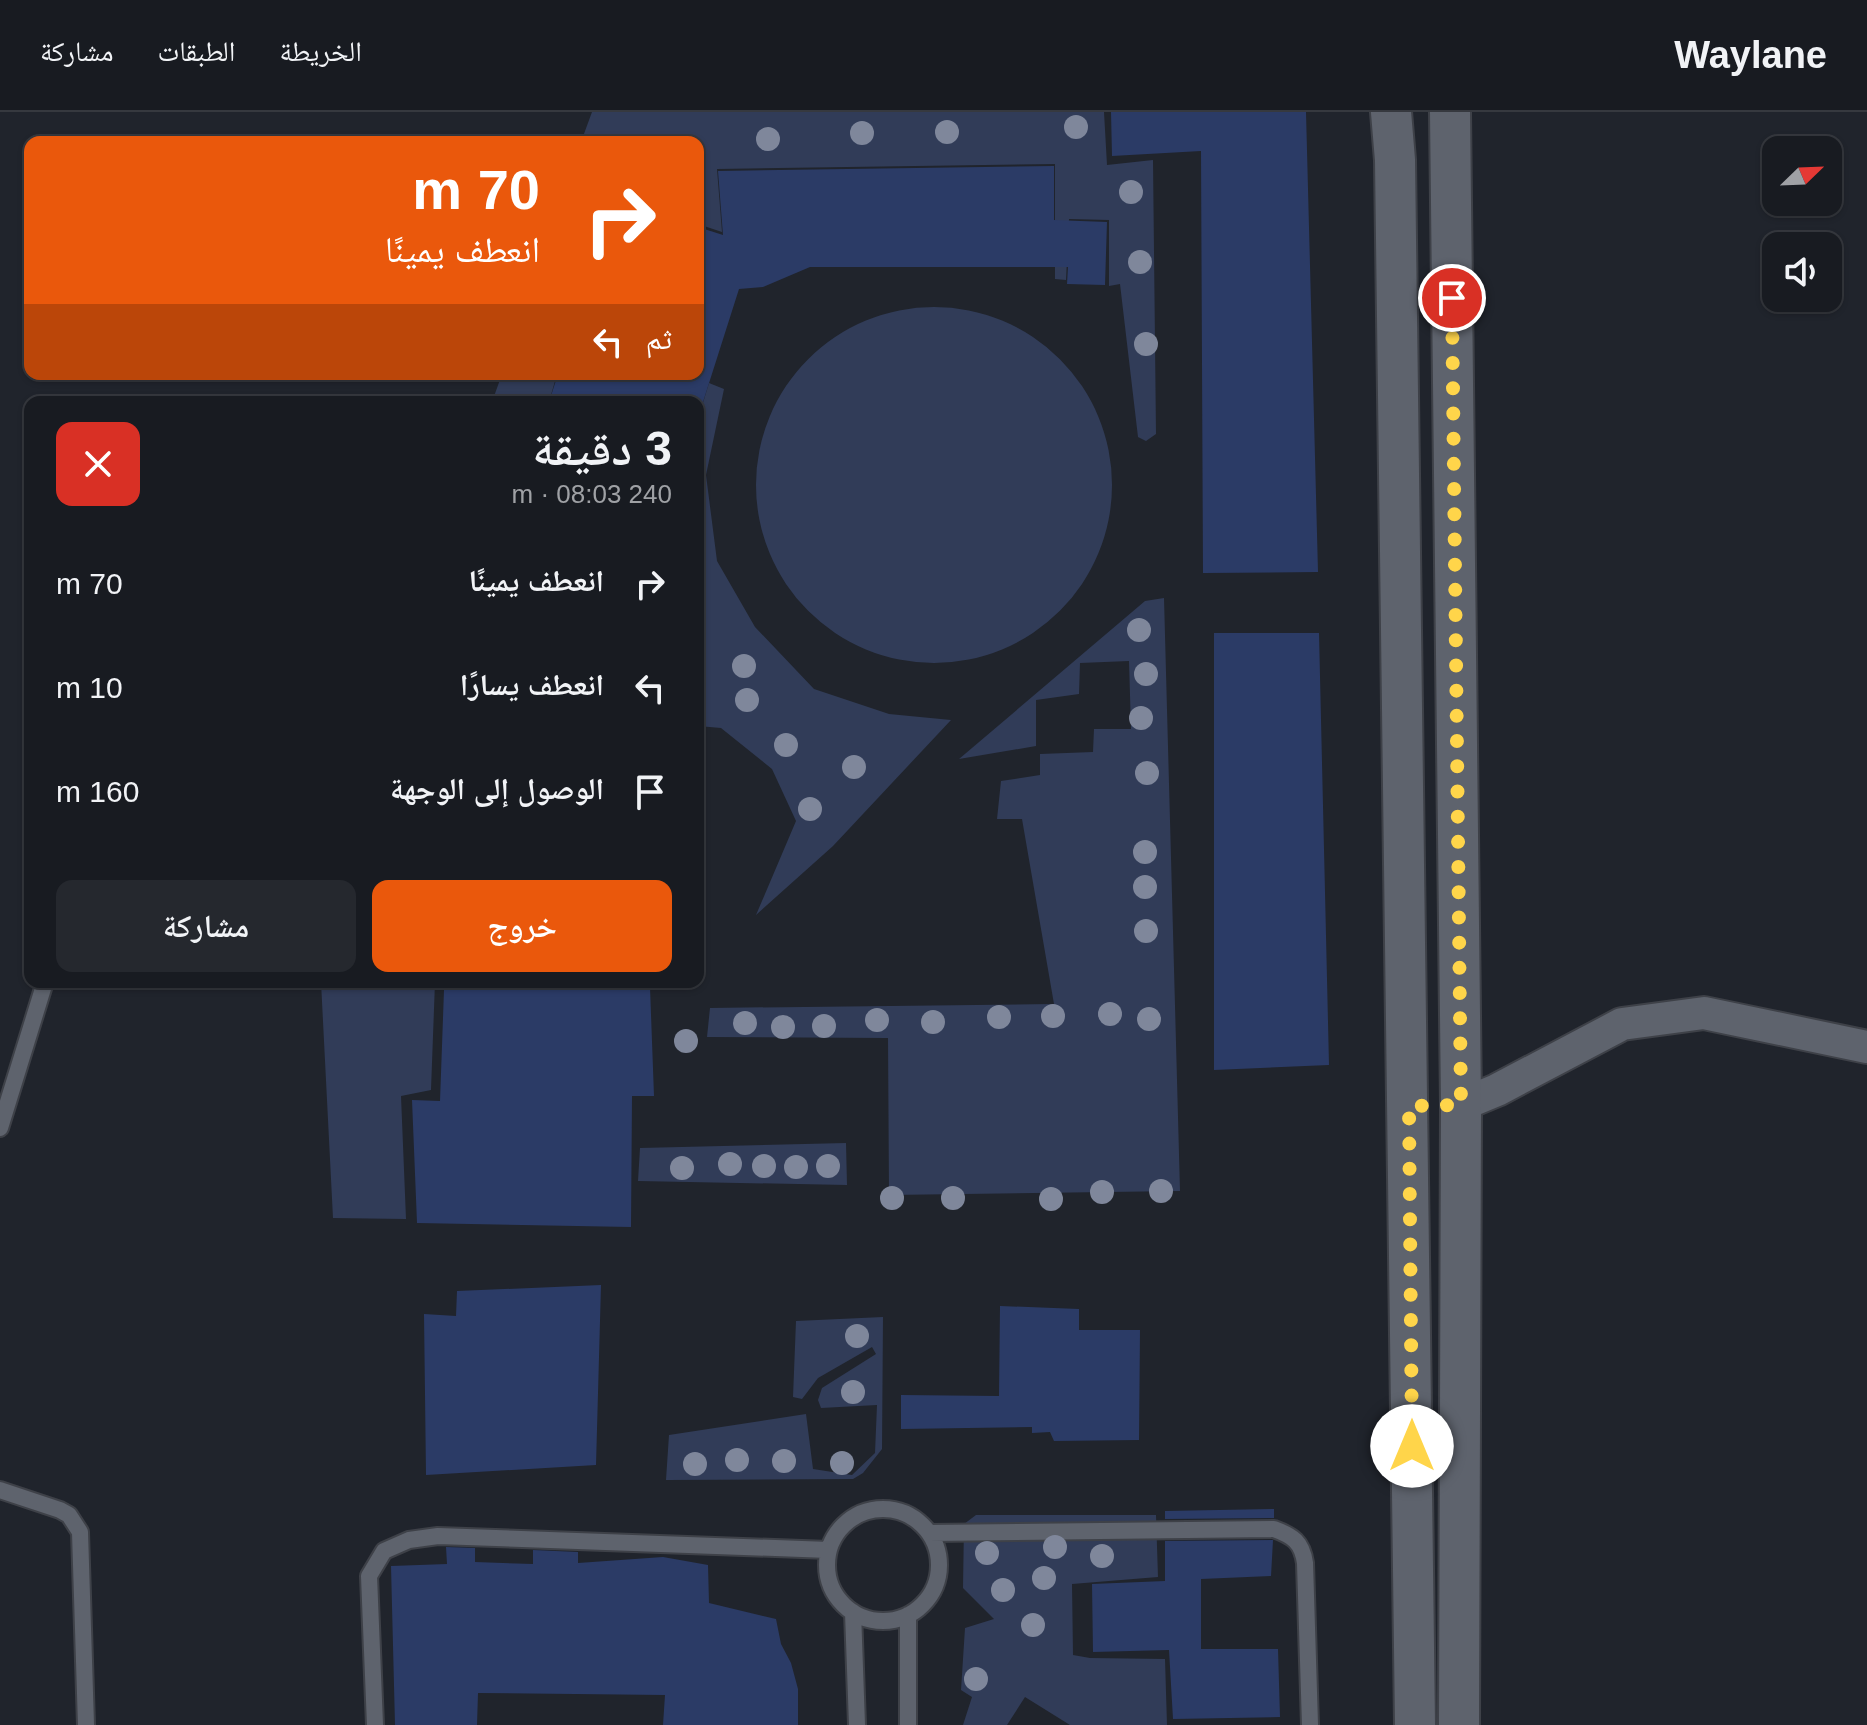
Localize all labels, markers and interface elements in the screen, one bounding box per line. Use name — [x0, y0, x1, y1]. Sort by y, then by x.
text: Waylane — [1674, 34, 1827, 76]
text: مشاركة — [40, 36, 114, 67]
text: الطبقات — [158, 36, 235, 67]
text: الخريطة — [279, 36, 362, 67]
north arrow — [1762, 136, 1842, 216]
map controls — [1762, 136, 1842, 312]
text: 70 m — [412, 158, 540, 221]
icon: right — [568, 168, 672, 272]
text: انعطف يمينًا — [385, 229, 540, 270]
button: sound — [1762, 232, 1842, 312]
pin — [1418, 264, 1486, 332]
icon: arrive — [1430, 276, 1474, 320]
icon: left — [586, 320, 630, 364]
text: ثم — [646, 322, 672, 355]
button: close — [56, 422, 140, 506]
text: 3 دقيقة — [532, 422, 672, 475]
text: 240 m · 08:03 — [512, 479, 672, 509]
icon: right — [628, 562, 672, 606]
text: انعطف يمينًا — [468, 564, 604, 597]
text: 70 m — [56, 567, 123, 600]
icon: left — [628, 666, 672, 710]
text: انعطف يسارًا — [460, 668, 604, 701]
text: 10 m — [56, 671, 123, 704]
icon: arrive — [628, 770, 672, 814]
text: الوصول إلى الوجهة — [390, 772, 604, 805]
text: 160 m — [56, 775, 139, 808]
button: مشاركة — [56, 880, 356, 972]
button: خروج — [372, 880, 672, 972]
position arrow — [1370, 1404, 1454, 1488]

